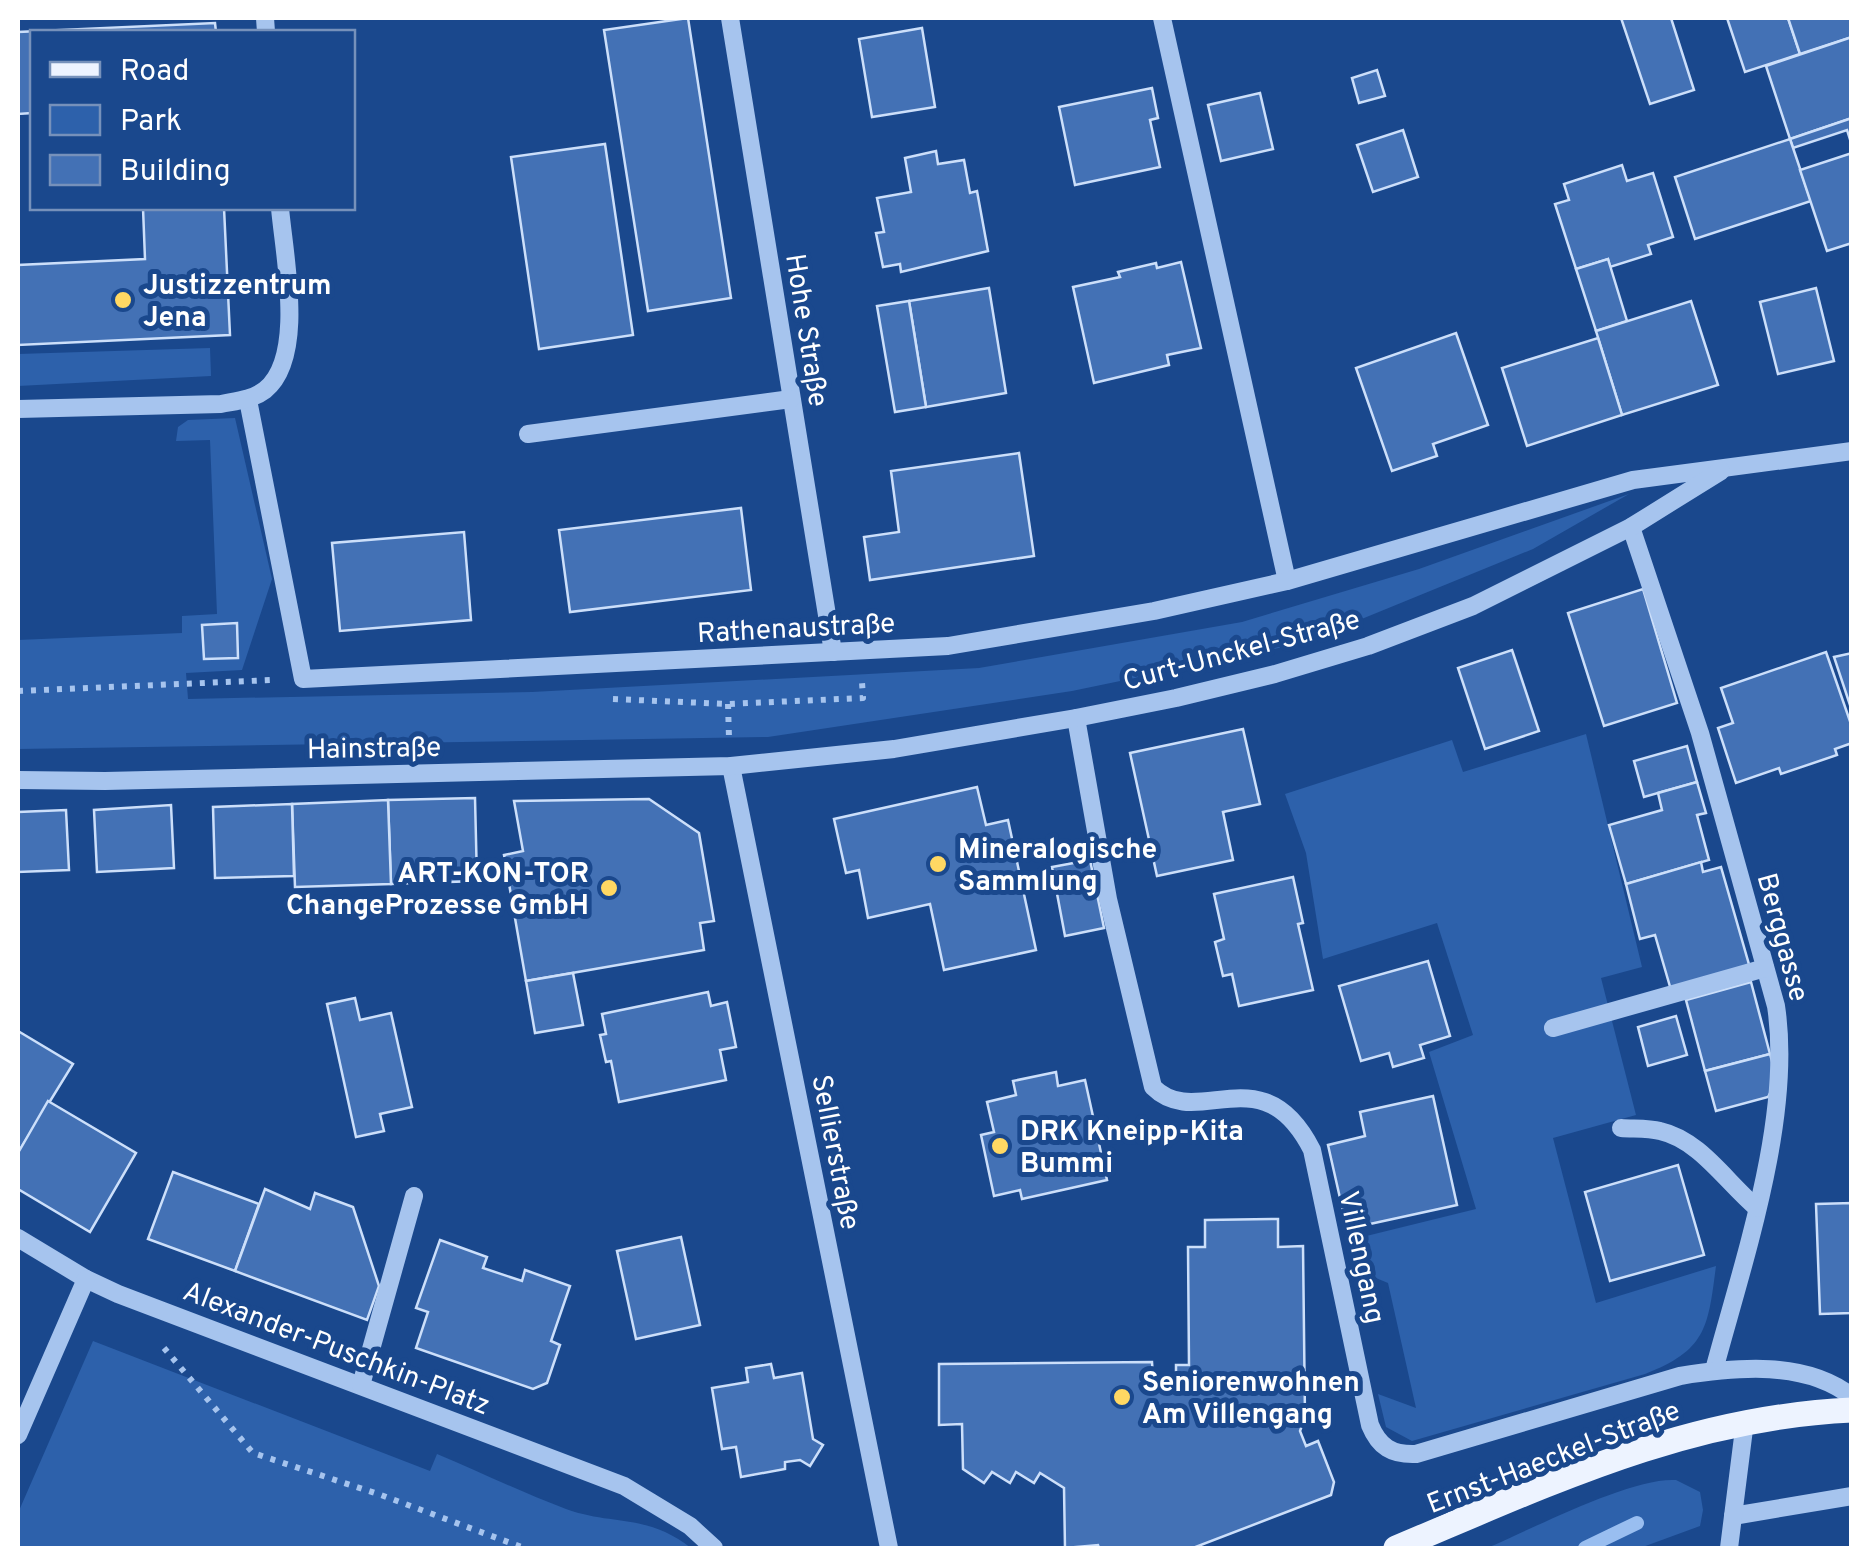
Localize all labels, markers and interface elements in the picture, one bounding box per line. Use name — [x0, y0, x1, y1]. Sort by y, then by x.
legend — [30, 30, 355, 210]
text: Road — [120, 54, 189, 91]
text: Park — [120, 104, 182, 141]
text: Building — [120, 154, 231, 191]
street label: Hohe Straße — [775, 251, 835, 410]
place label: Justizzentrum Jena — [143, 269, 332, 337]
marker: Justizzentrum Jena — [112, 289, 134, 311]
street label: Curt-Unckel-Straße — [1119, 603, 1364, 701]
street label: Rathenaustraße — [696, 607, 896, 653]
street label: Hainstraße — [307, 731, 441, 769]
place label: Mineralogische Sammlung — [958, 833, 1157, 901]
marker: Mineralogische Sammlung — [927, 853, 949, 875]
place label: ART-KON-TOR ChangeProzesse GmbH — [286, 857, 589, 925]
street label: Berggasse — [1747, 870, 1816, 1006]
marker: ART-KON-TOR ChangeProzesse GmbH — [598, 877, 620, 899]
street label: Sellierstraße — [801, 1072, 867, 1233]
place label: DRK Kneipp-Kita Bummi — [1020, 1115, 1244, 1183]
marker: DRK Kneipp-Kita Bummi — [989, 1135, 1011, 1157]
street label: Villengang — [1328, 1188, 1392, 1327]
street label: Alexander-Puschkin-Platz — [177, 1275, 494, 1425]
place label: Seniorenwohnen Am Villengang — [1142, 1366, 1360, 1434]
marker: Seniorenwohnen Am Villengang — [1111, 1386, 1133, 1408]
street label: Ernst-Haeckel-Straße — [1422, 1394, 1686, 1524]

